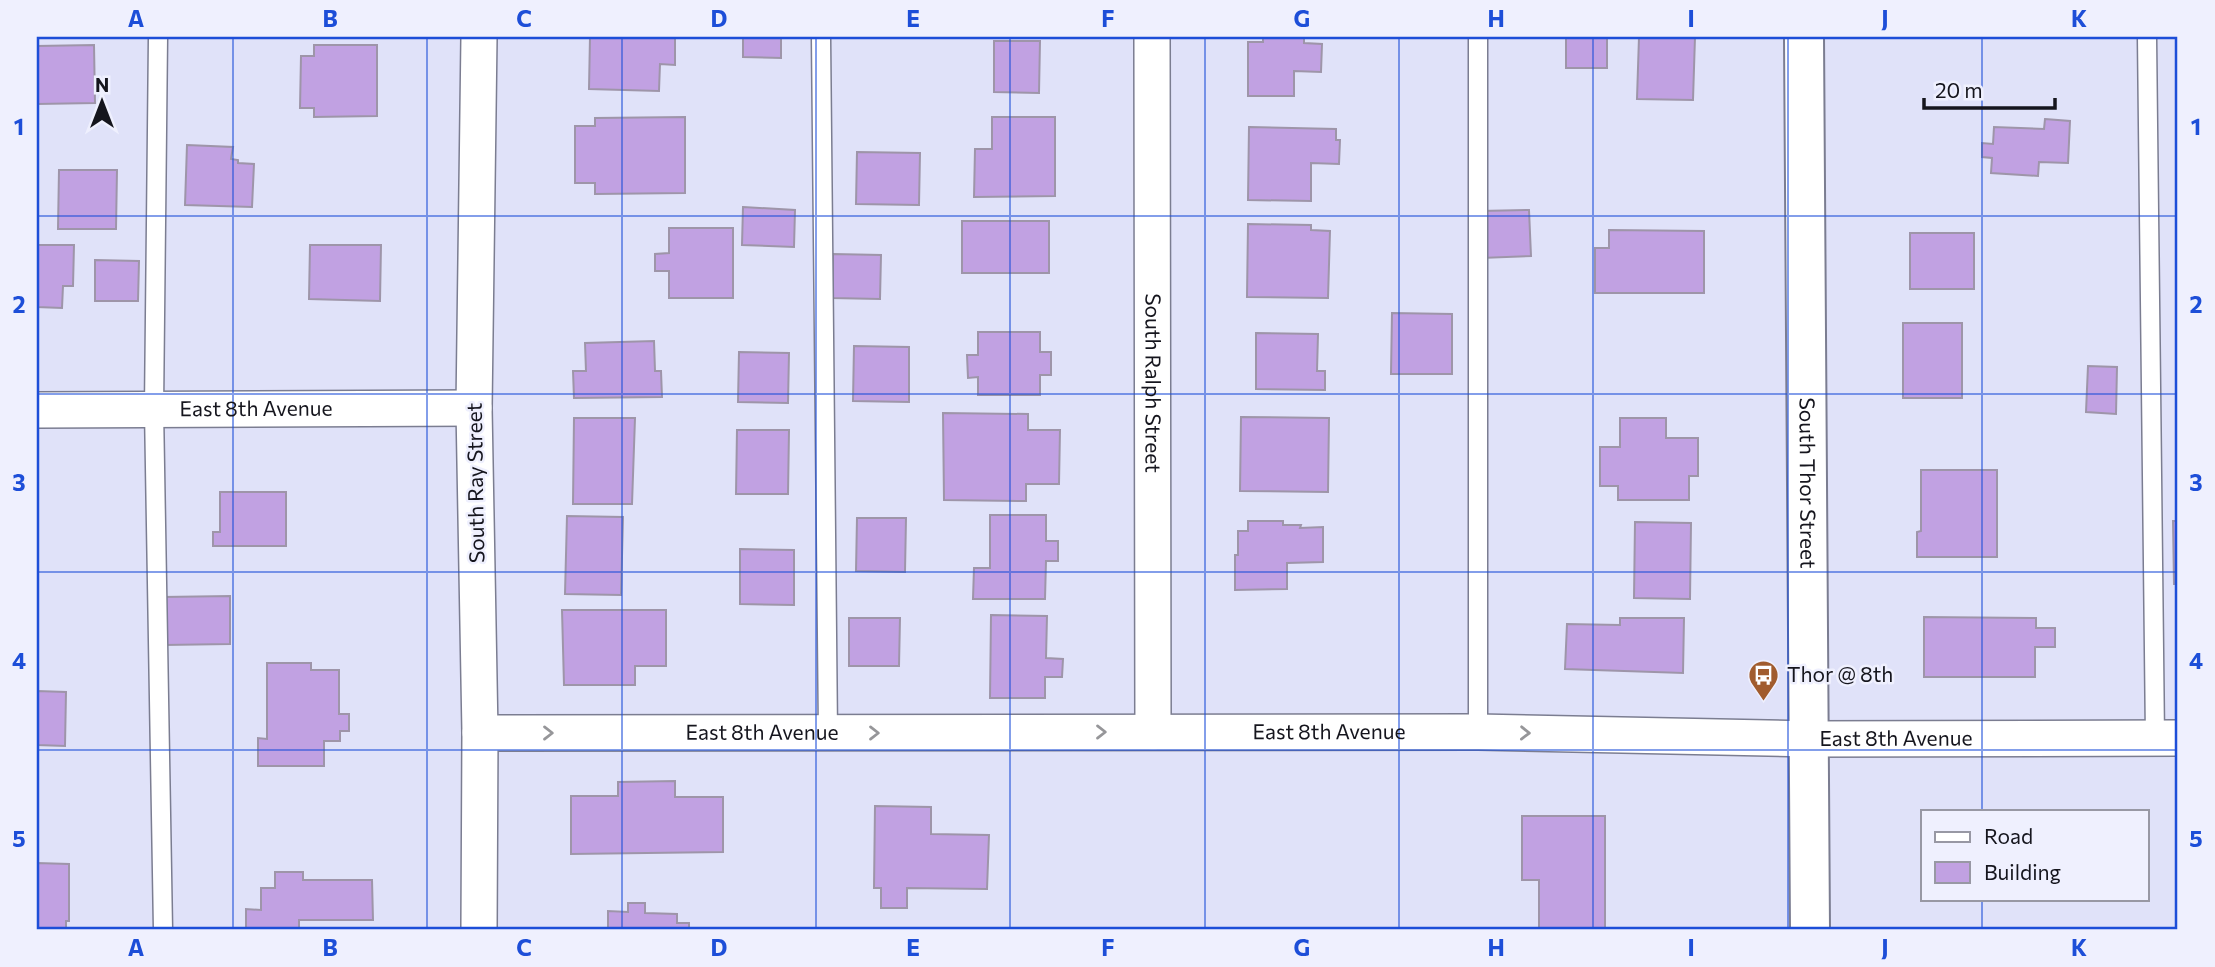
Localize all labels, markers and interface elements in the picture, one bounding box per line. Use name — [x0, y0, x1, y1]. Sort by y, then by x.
text: A — [128, 4, 145, 32]
text: B — [322, 4, 338, 32]
text: C — [516, 4, 532, 32]
text: D — [711, 4, 728, 32]
text: E — [906, 4, 920, 32]
text: F — [1101, 4, 1115, 32]
text: G — [1294, 4, 1310, 32]
text: H — [1487, 4, 1505, 32]
text: I — [1687, 4, 1695, 32]
text: J — [1881, 4, 1889, 32]
text: K — [2071, 4, 2087, 32]
north arrow — [66, 66, 136, 136]
scale bar — [1924, 66, 2056, 110]
text: N — [95, 73, 109, 96]
text: 20 m — [1935, 77, 1983, 102]
text: 1 — [14, 112, 24, 140]
text: 1 — [2191, 112, 2201, 140]
text: 2 — [12, 290, 26, 318]
text: 2 — [2189, 290, 2203, 318]
street label: South Ralph Street — [1141, 293, 1167, 473]
street label: East 8th Avenue — [179, 395, 333, 420]
street label: South Thor Street — [1795, 397, 1822, 569]
street label: South Ray Street — [461, 403, 488, 563]
text: 3 — [12, 468, 26, 496]
text: 3 — [2189, 468, 2203, 496]
text: 4 — [12, 646, 26, 674]
text: 4 — [2189, 646, 2203, 674]
bus stop icon: Thor @ 8th — [1747, 658, 1781, 702]
place label: Thor @ 8th — [1787, 661, 1893, 686]
street label: East 8th Avenue — [1252, 718, 1406, 743]
street label: East 8th Avenue — [685, 719, 839, 744]
one-way arrow — [1097, 724, 1107, 740]
one-way arrow — [544, 725, 554, 741]
one-way arrow — [869, 725, 880, 741]
one-way arrow — [1520, 725, 1531, 741]
street label: East 8th Avenue — [1819, 725, 1973, 750]
legend — [1921, 810, 2148, 900]
text: Road — [1984, 823, 2033, 848]
text: 5 — [12, 824, 26, 852]
text: 5 — [2189, 824, 2203, 852]
text: Building — [1984, 859, 2061, 884]
text: A — [128, 933, 145, 961]
text: B — [322, 933, 338, 961]
text: C — [516, 933, 532, 961]
text: D — [711, 933, 728, 961]
text: E — [906, 933, 920, 961]
text: F — [1101, 933, 1115, 961]
text: G — [1294, 933, 1310, 961]
text: H — [1487, 933, 1505, 961]
text: I — [1687, 933, 1695, 961]
text: J — [1881, 933, 1889, 961]
text: K — [2071, 933, 2087, 961]

